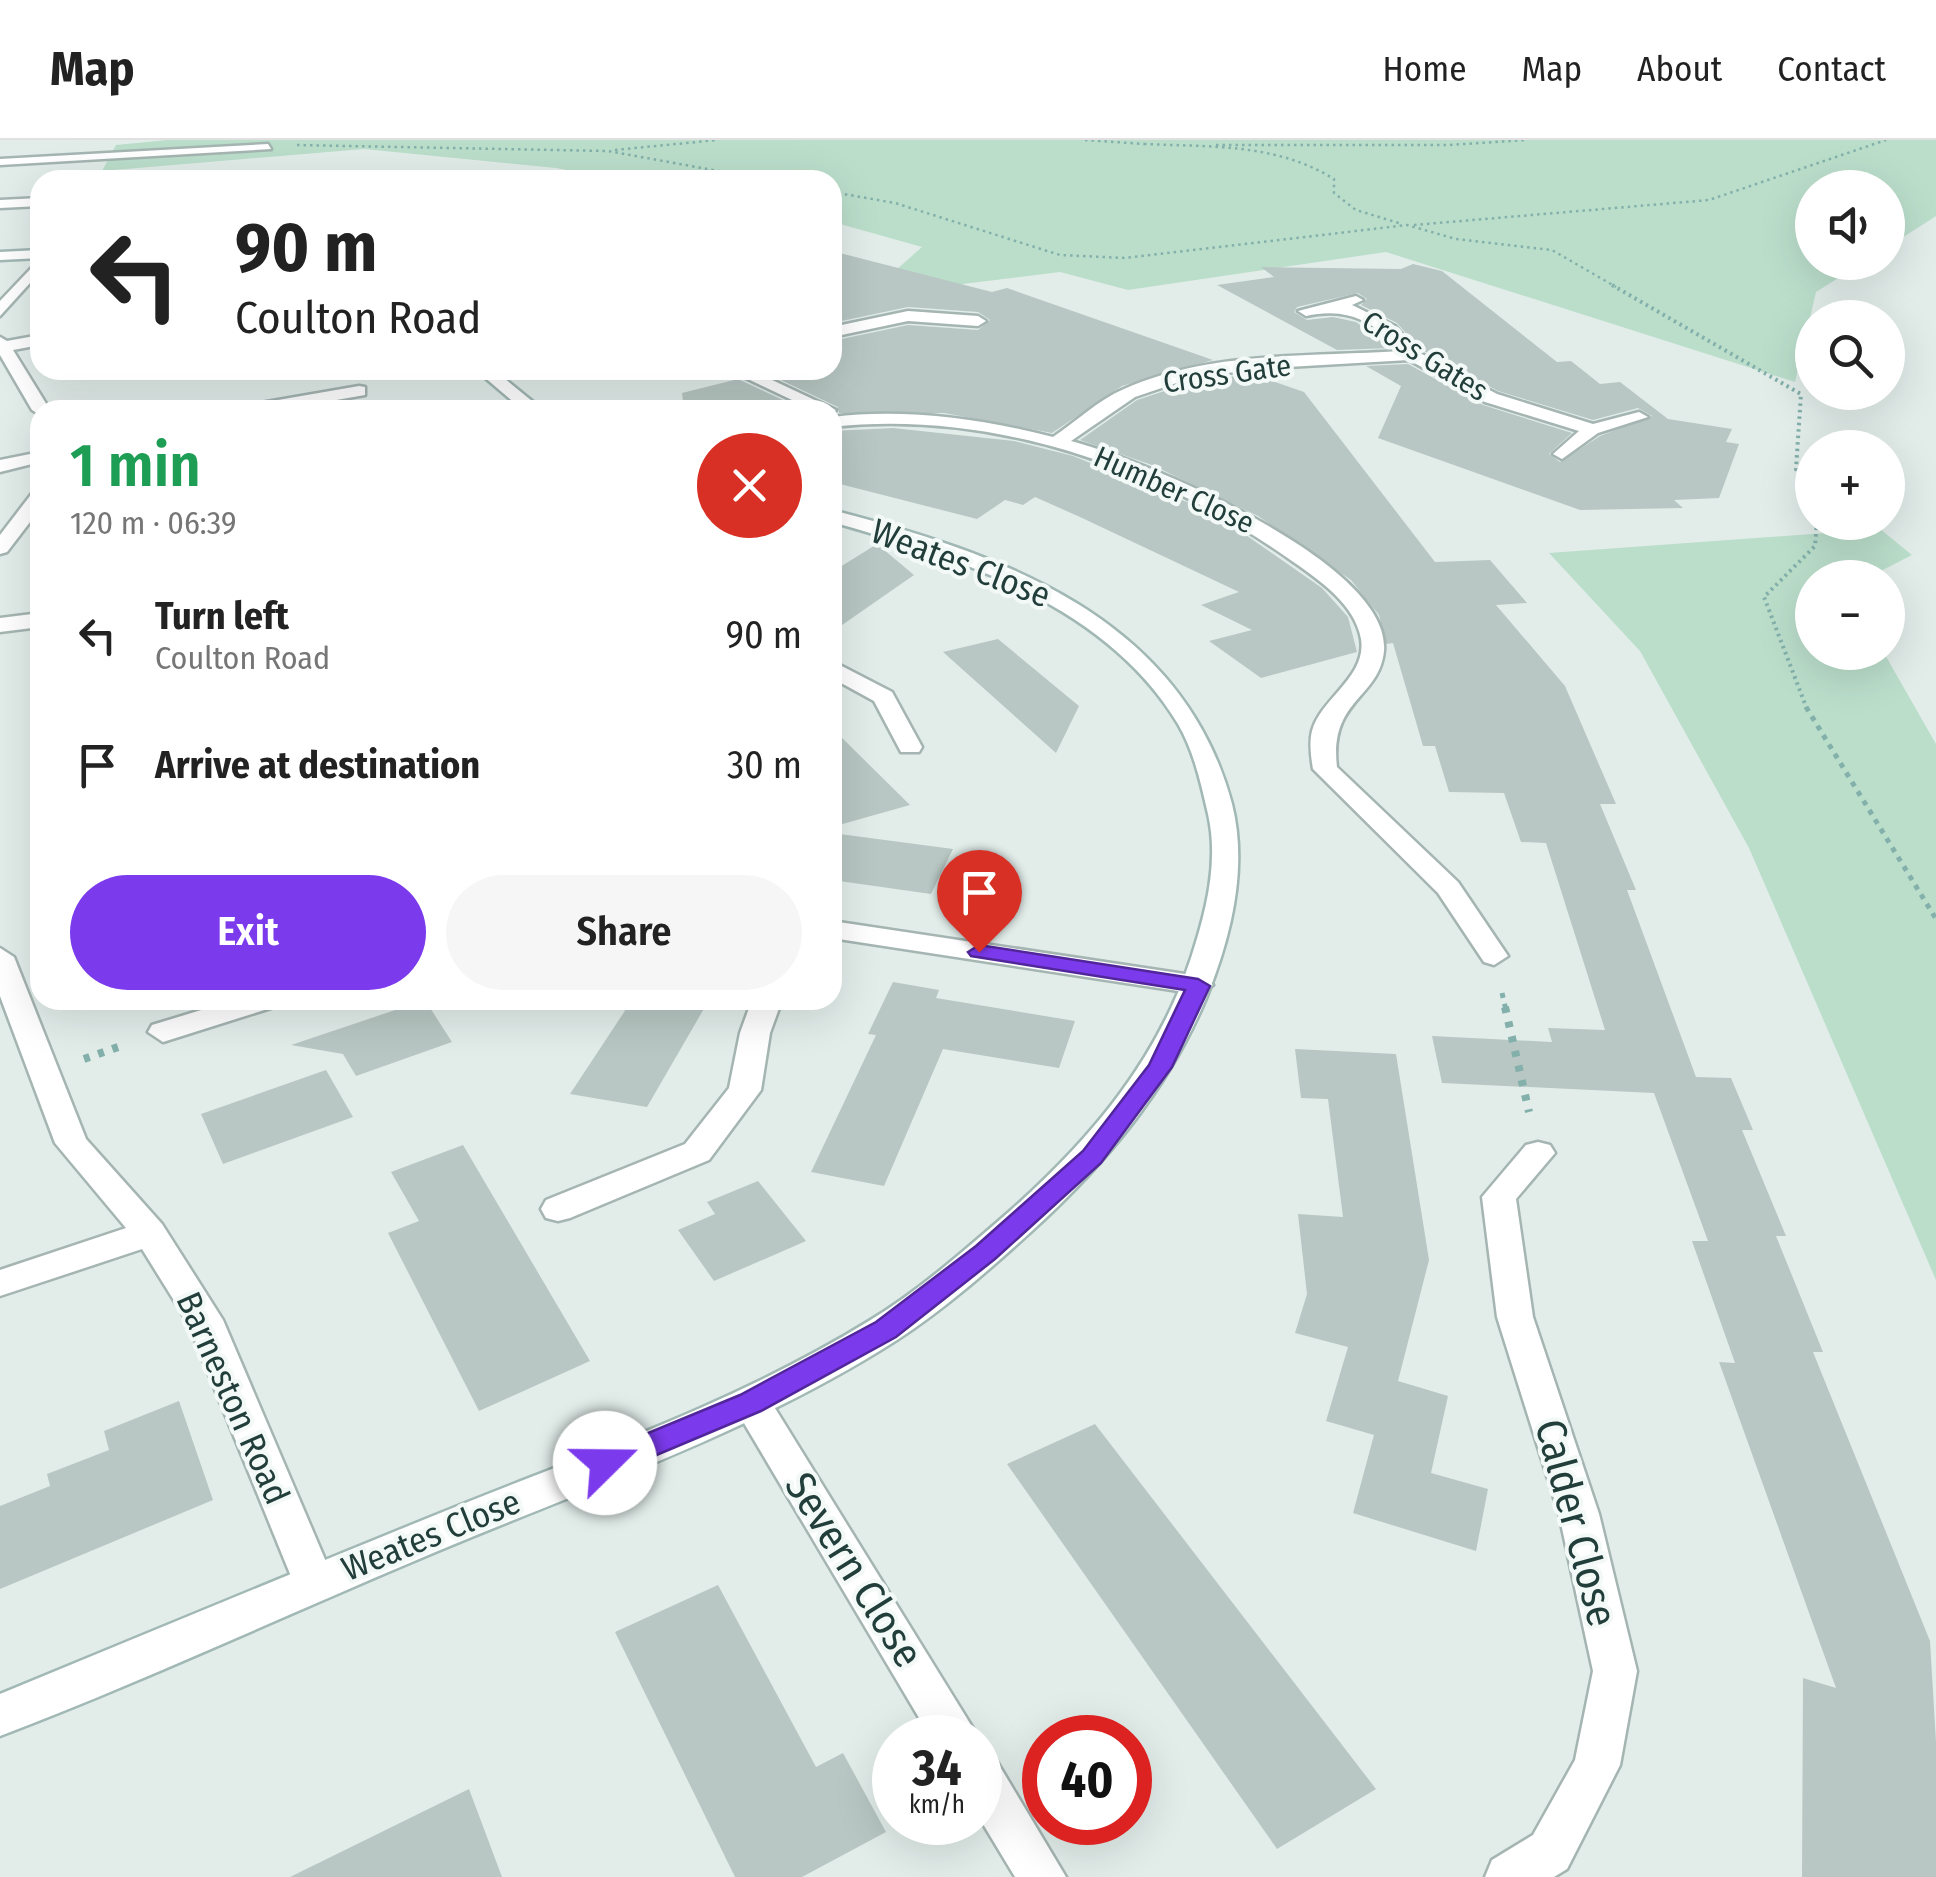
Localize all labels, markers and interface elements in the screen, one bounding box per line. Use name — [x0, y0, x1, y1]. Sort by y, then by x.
text: Map — [50, 40, 134, 98]
text: Home — [1383, 48, 1466, 90]
text: Map — [1521, 48, 1582, 90]
text: About — [1637, 48, 1722, 90]
text: Contact — [1777, 48, 1886, 90]
map controls — [1795, 170, 1905, 670]
button: sound — [1795, 170, 1905, 280]
text: 90 m — [235, 206, 377, 290]
icon: left — [70, 210, 200, 340]
text: Coulton Road — [235, 291, 481, 345]
button: search — [1795, 300, 1905, 410]
street label: Cross Gates — [1355, 303, 1495, 409]
street label: Cross Gate — [1161, 347, 1293, 401]
text: 1 min — [70, 430, 201, 502]
button: + — [1795, 430, 1905, 540]
button: close — [697, 433, 802, 538]
street label: Humber Close — [1088, 439, 1260, 541]
text: 120 m · 06:39 — [70, 504, 236, 542]
street label: Weates Close — [865, 510, 1057, 616]
button: − — [1795, 560, 1905, 670]
text: Turn left — [155, 593, 289, 639]
icon: left — [70, 608, 125, 663]
text: 90 m — [726, 612, 802, 658]
text: Coulton Road — [155, 639, 330, 677]
icon: arrive — [70, 738, 125, 793]
text: Arrive at destination — [155, 742, 480, 788]
text: 30 m — [727, 742, 802, 788]
pin — [937, 850, 1022, 953]
icon: arrive — [952, 865, 1007, 920]
button: Exit — [70, 875, 426, 990]
button: Share — [446, 875, 802, 990]
street label: Barneston Road — [167, 1285, 299, 1511]
position arrow — [553, 1411, 657, 1515]
street label: Calder Close — [1524, 1414, 1628, 1632]
street label: Severn Close — [775, 1463, 933, 1677]
street label: Weates Close — [336, 1480, 526, 1590]
speed limit sign: 40 — [1022, 1715, 1152, 1845]
text: 34 — [912, 1738, 962, 1798]
text: km/h — [909, 1790, 965, 1820]

